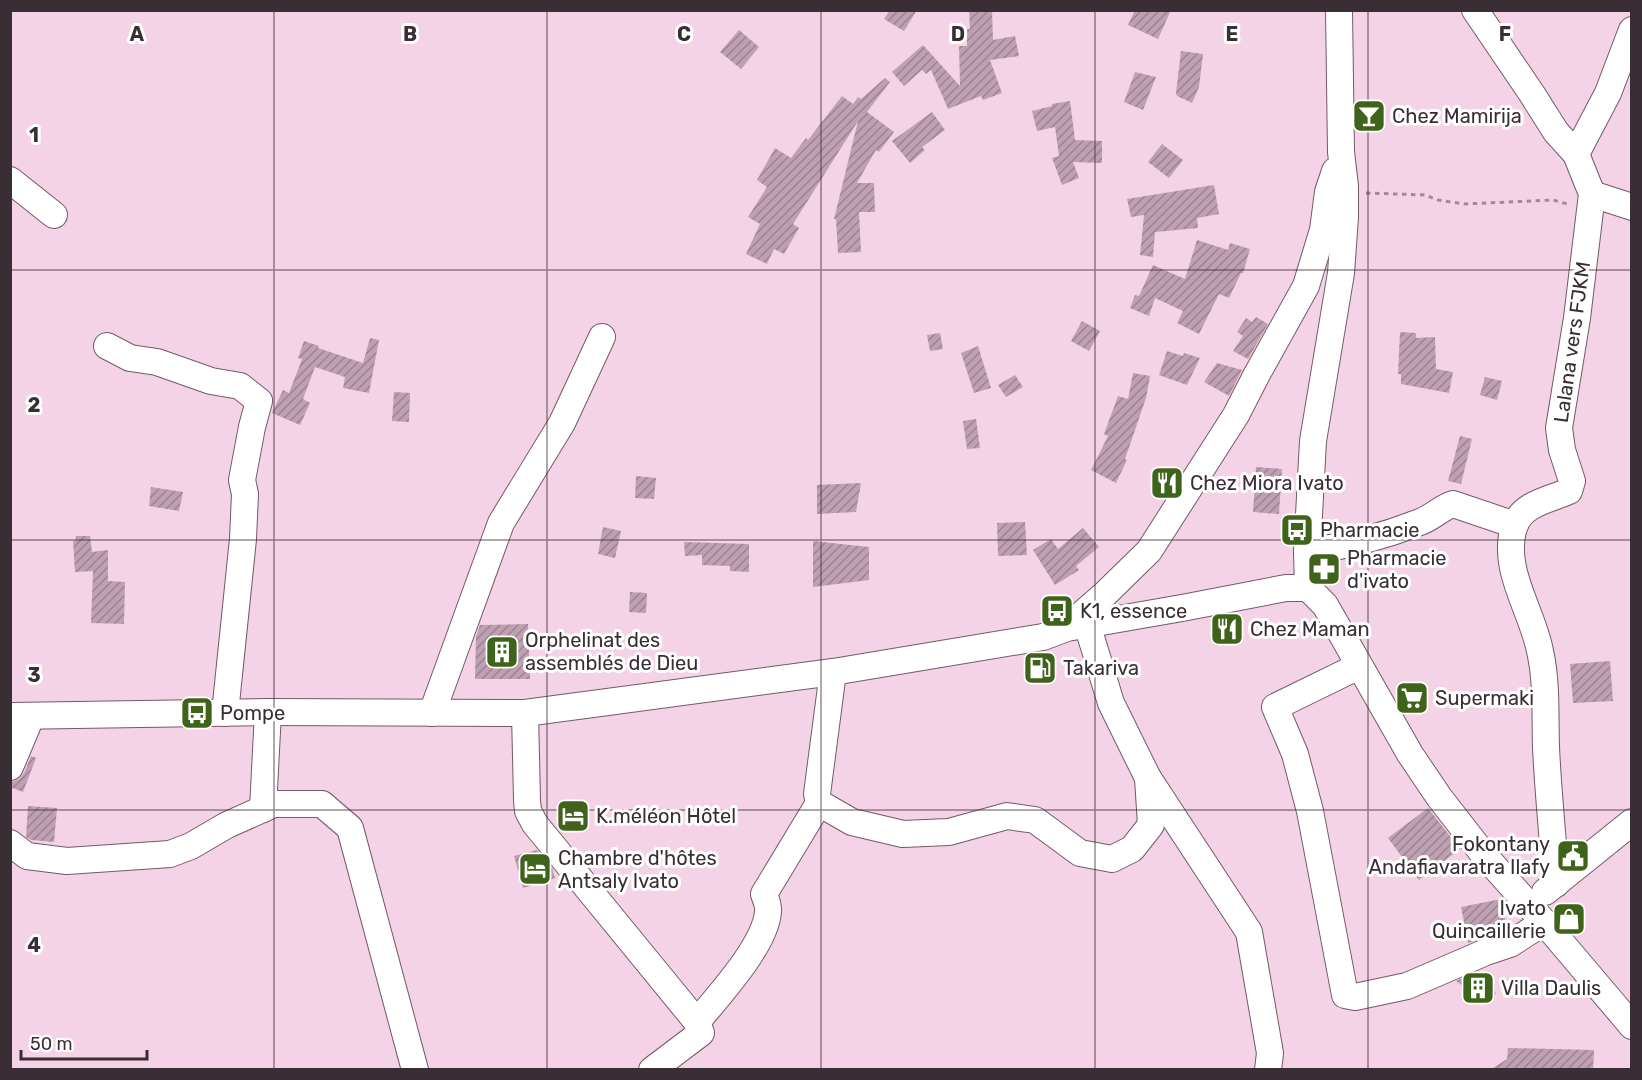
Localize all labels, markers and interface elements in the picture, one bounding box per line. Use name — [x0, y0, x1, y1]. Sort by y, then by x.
text: A — [130, 22, 145, 46]
text: B — [403, 22, 417, 46]
text: C — [677, 22, 691, 46]
text: D — [951, 22, 965, 46]
text: E — [1226, 22, 1238, 46]
text: F — [1499, 22, 1511, 46]
bar icon: Chez Mamirija — [1351, 98, 1387, 134]
place label: Chez Mamirija — [1392, 104, 1522, 128]
text: 1 — [29, 123, 39, 147]
street label: Lalana vers FJKM — [1549, 260, 1595, 424]
text: 2 — [28, 393, 41, 417]
restaurant icon: Chez Miora Ivato — [1149, 465, 1185, 501]
place label: Chez Miora Ivato — [1190, 471, 1344, 495]
bus stop icon: Pharmacie — [1279, 512, 1315, 548]
place label: Pharmacie — [1320, 518, 1420, 542]
place label: Pharmacie d'ivato — [1347, 546, 1447, 593]
pharmacy icon: Pharmacie d'ivato — [1306, 551, 1342, 587]
bus stop icon: K1, essence — [1039, 593, 1075, 629]
place label: K1, essence — [1080, 599, 1187, 623]
restaurant icon: Chez Maman — [1209, 611, 1245, 647]
place label: Chez Maman — [1250, 617, 1370, 641]
place label: Orphelinat des assemblés de Dieu — [525, 628, 698, 675]
building icon: Orphelinat des assemblés de Dieu — [484, 634, 520, 670]
fuel station icon: Takariva — [1022, 650, 1058, 686]
place label: Takariva — [1063, 656, 1139, 680]
text: 3 — [27, 663, 41, 687]
supermarket icon: Supermaki — [1394, 680, 1430, 716]
place label: Supermaki — [1435, 686, 1534, 710]
bus stop icon: Pompe — [179, 695, 215, 731]
place label: Pompe — [220, 701, 285, 725]
hotel icon: K.méléon Hôtel — [555, 798, 591, 834]
place label: K.méléon Hôtel — [596, 804, 736, 828]
place label: Fokontany Andafiavaratra Ilafy — [1369, 832, 1550, 879]
public building icon: Fokontany Andafiavaratra Ilafy — [1555, 838, 1591, 874]
place label: Chambre d'hôtes Antsaly Ivato — [558, 846, 717, 893]
hotel icon: Chambre d'hôtes Antsaly Ivato — [517, 851, 553, 887]
place label: Ivato Quincaillerie — [1432, 896, 1546, 943]
shop icon: Ivato Quincaillerie — [1551, 901, 1587, 937]
text: 4 — [27, 933, 41, 957]
building icon: Villa Daulis — [1460, 970, 1496, 1006]
place label: Villa Daulis — [1501, 976, 1601, 1000]
scale bar — [21, 1023, 147, 1061]
text: 50 m — [30, 1033, 73, 1055]

